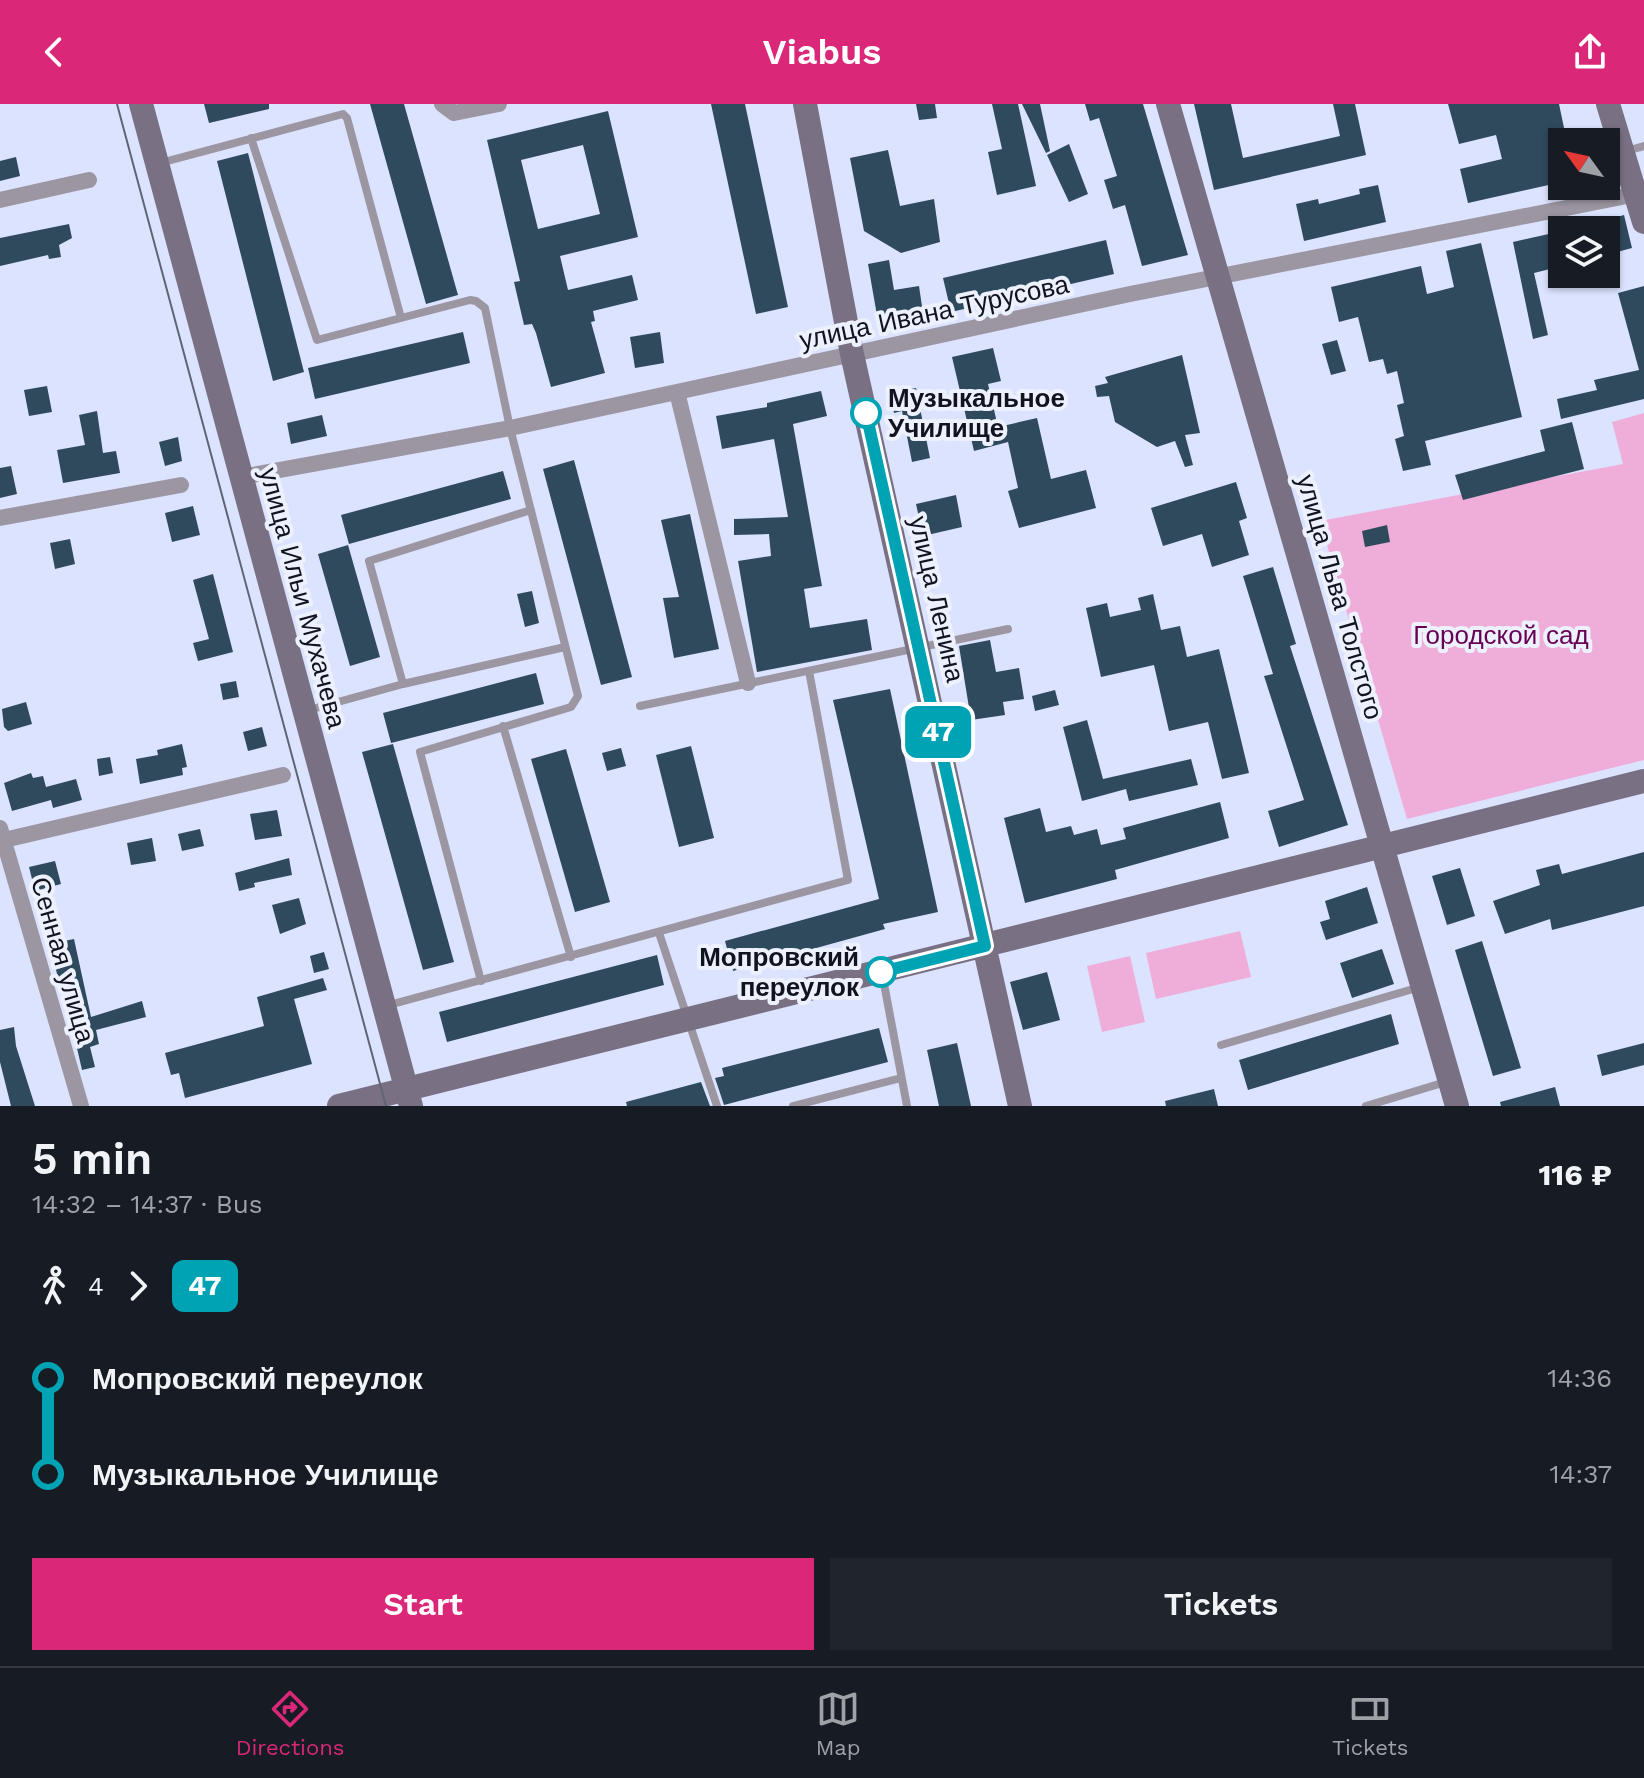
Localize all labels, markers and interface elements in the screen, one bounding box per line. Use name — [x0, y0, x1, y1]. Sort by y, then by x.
icon: back — [32, 30, 76, 74]
icon: share — [1568, 30, 1612, 74]
text: Viabus — [763, 31, 881, 73]
north arrow — [1548, 128, 1620, 200]
map controls — [1548, 128, 1620, 288]
button: layers — [1548, 216, 1620, 288]
street label: улица Ивана Турусова — [797, 269, 1072, 355]
place label: Музыкальное Училище — [888, 383, 1065, 443]
marker: Музыкальное Училище — [851, 398, 881, 428]
street label: улица Ильи Мухачева — [254, 464, 352, 732]
street label: улица Льва Толстого — [1291, 471, 1389, 723]
street label: улица Ленина — [903, 513, 971, 686]
park label: Городской сад — [1413, 620, 1589, 650]
line badge: 47 — [902, 706, 974, 758]
text: 47 — [921, 715, 955, 748]
street label: Сенная улица — [25, 874, 101, 1047]
place label: Мопровский переулок — [699, 942, 860, 1002]
marker: Мопровский переулок — [866, 957, 896, 987]
text: 5 min — [32, 1133, 152, 1185]
text: 116 ₽ — [1538, 1157, 1612, 1192]
text: 14:32 – 14:37 · Bus — [32, 1189, 263, 1219]
icon: walk — [32, 1264, 76, 1308]
icon: forward — [116, 1264, 160, 1308]
text: 47 — [188, 1269, 222, 1302]
text: 4 — [88, 1271, 104, 1301]
text: Мопровский переулок — [92, 1361, 423, 1396]
text: 14:36 — [1547, 1363, 1612, 1393]
text: Музыкальное Училище — [92, 1457, 439, 1492]
text: 14:37 — [1550, 1459, 1612, 1489]
button: Start — [32, 1558, 814, 1650]
button: Tickets — [830, 1558, 1612, 1650]
tab: Directions — [236, 1687, 344, 1760]
tab: Map — [816, 1687, 861, 1760]
tab: Tickets — [1332, 1687, 1408, 1760]

